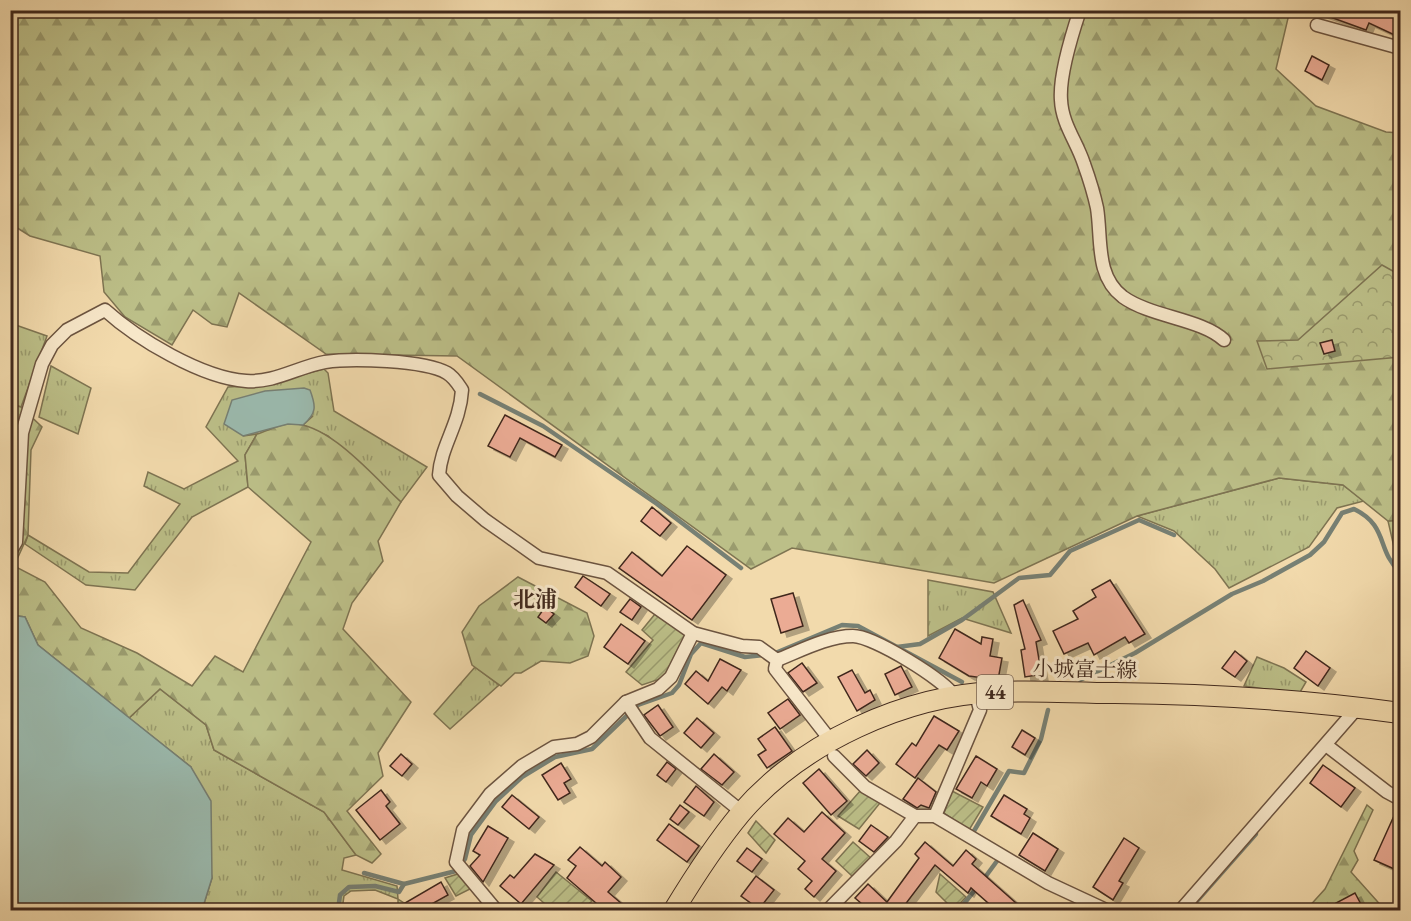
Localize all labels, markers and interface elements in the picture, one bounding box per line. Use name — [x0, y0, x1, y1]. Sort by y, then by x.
district label: 北浦 — [513, 585, 557, 614]
street label: 小城富士線 — [1032, 655, 1138, 683]
road number: 44 — [977, 675, 1013, 709]

